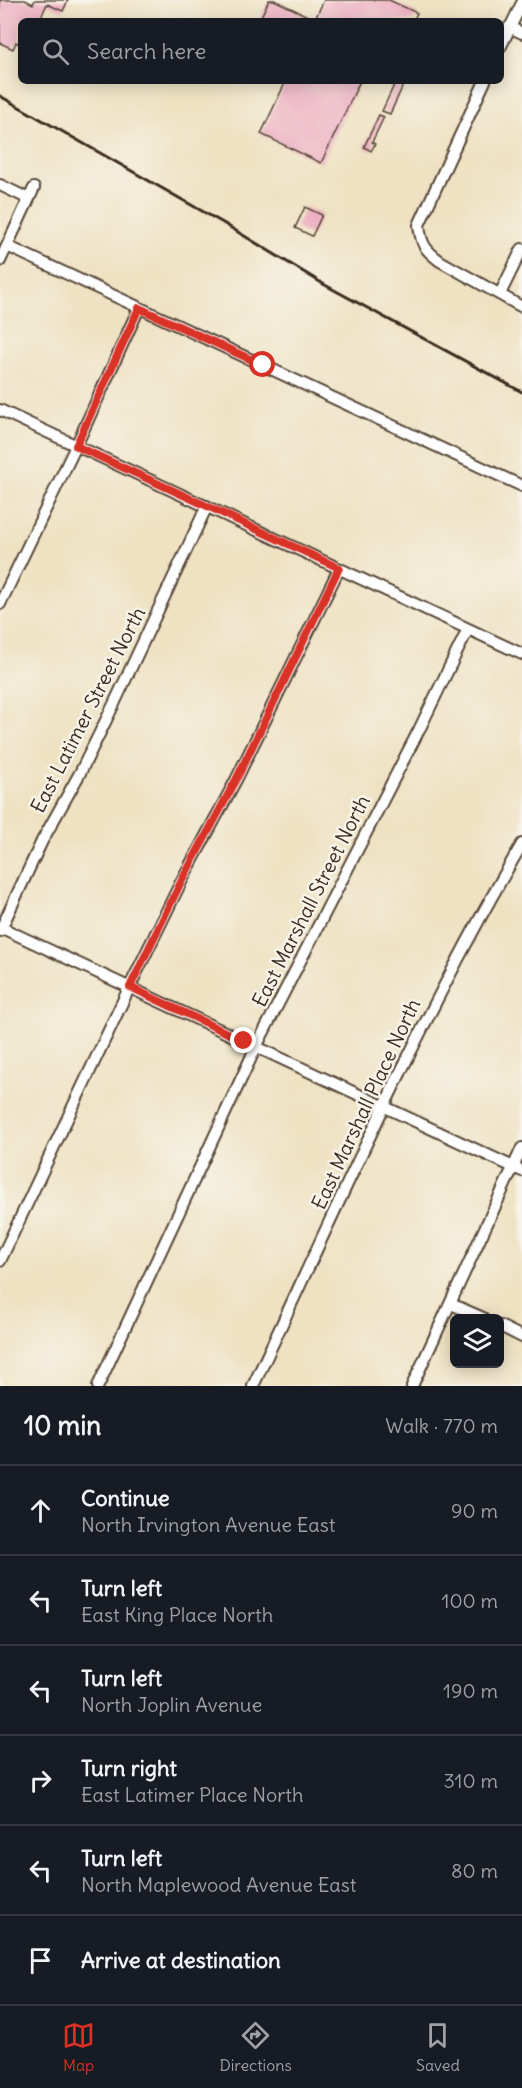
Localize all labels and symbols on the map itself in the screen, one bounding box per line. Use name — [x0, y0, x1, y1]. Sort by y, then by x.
route start — [249, 351, 275, 377]
street label: East Latimer Street North — [25, 603, 150, 817]
street label: East Marshall Street North — [246, 791, 375, 1011]
street label: East Marshall Place North — [306, 995, 425, 1213]
route end — [230, 1027, 256, 1053]

